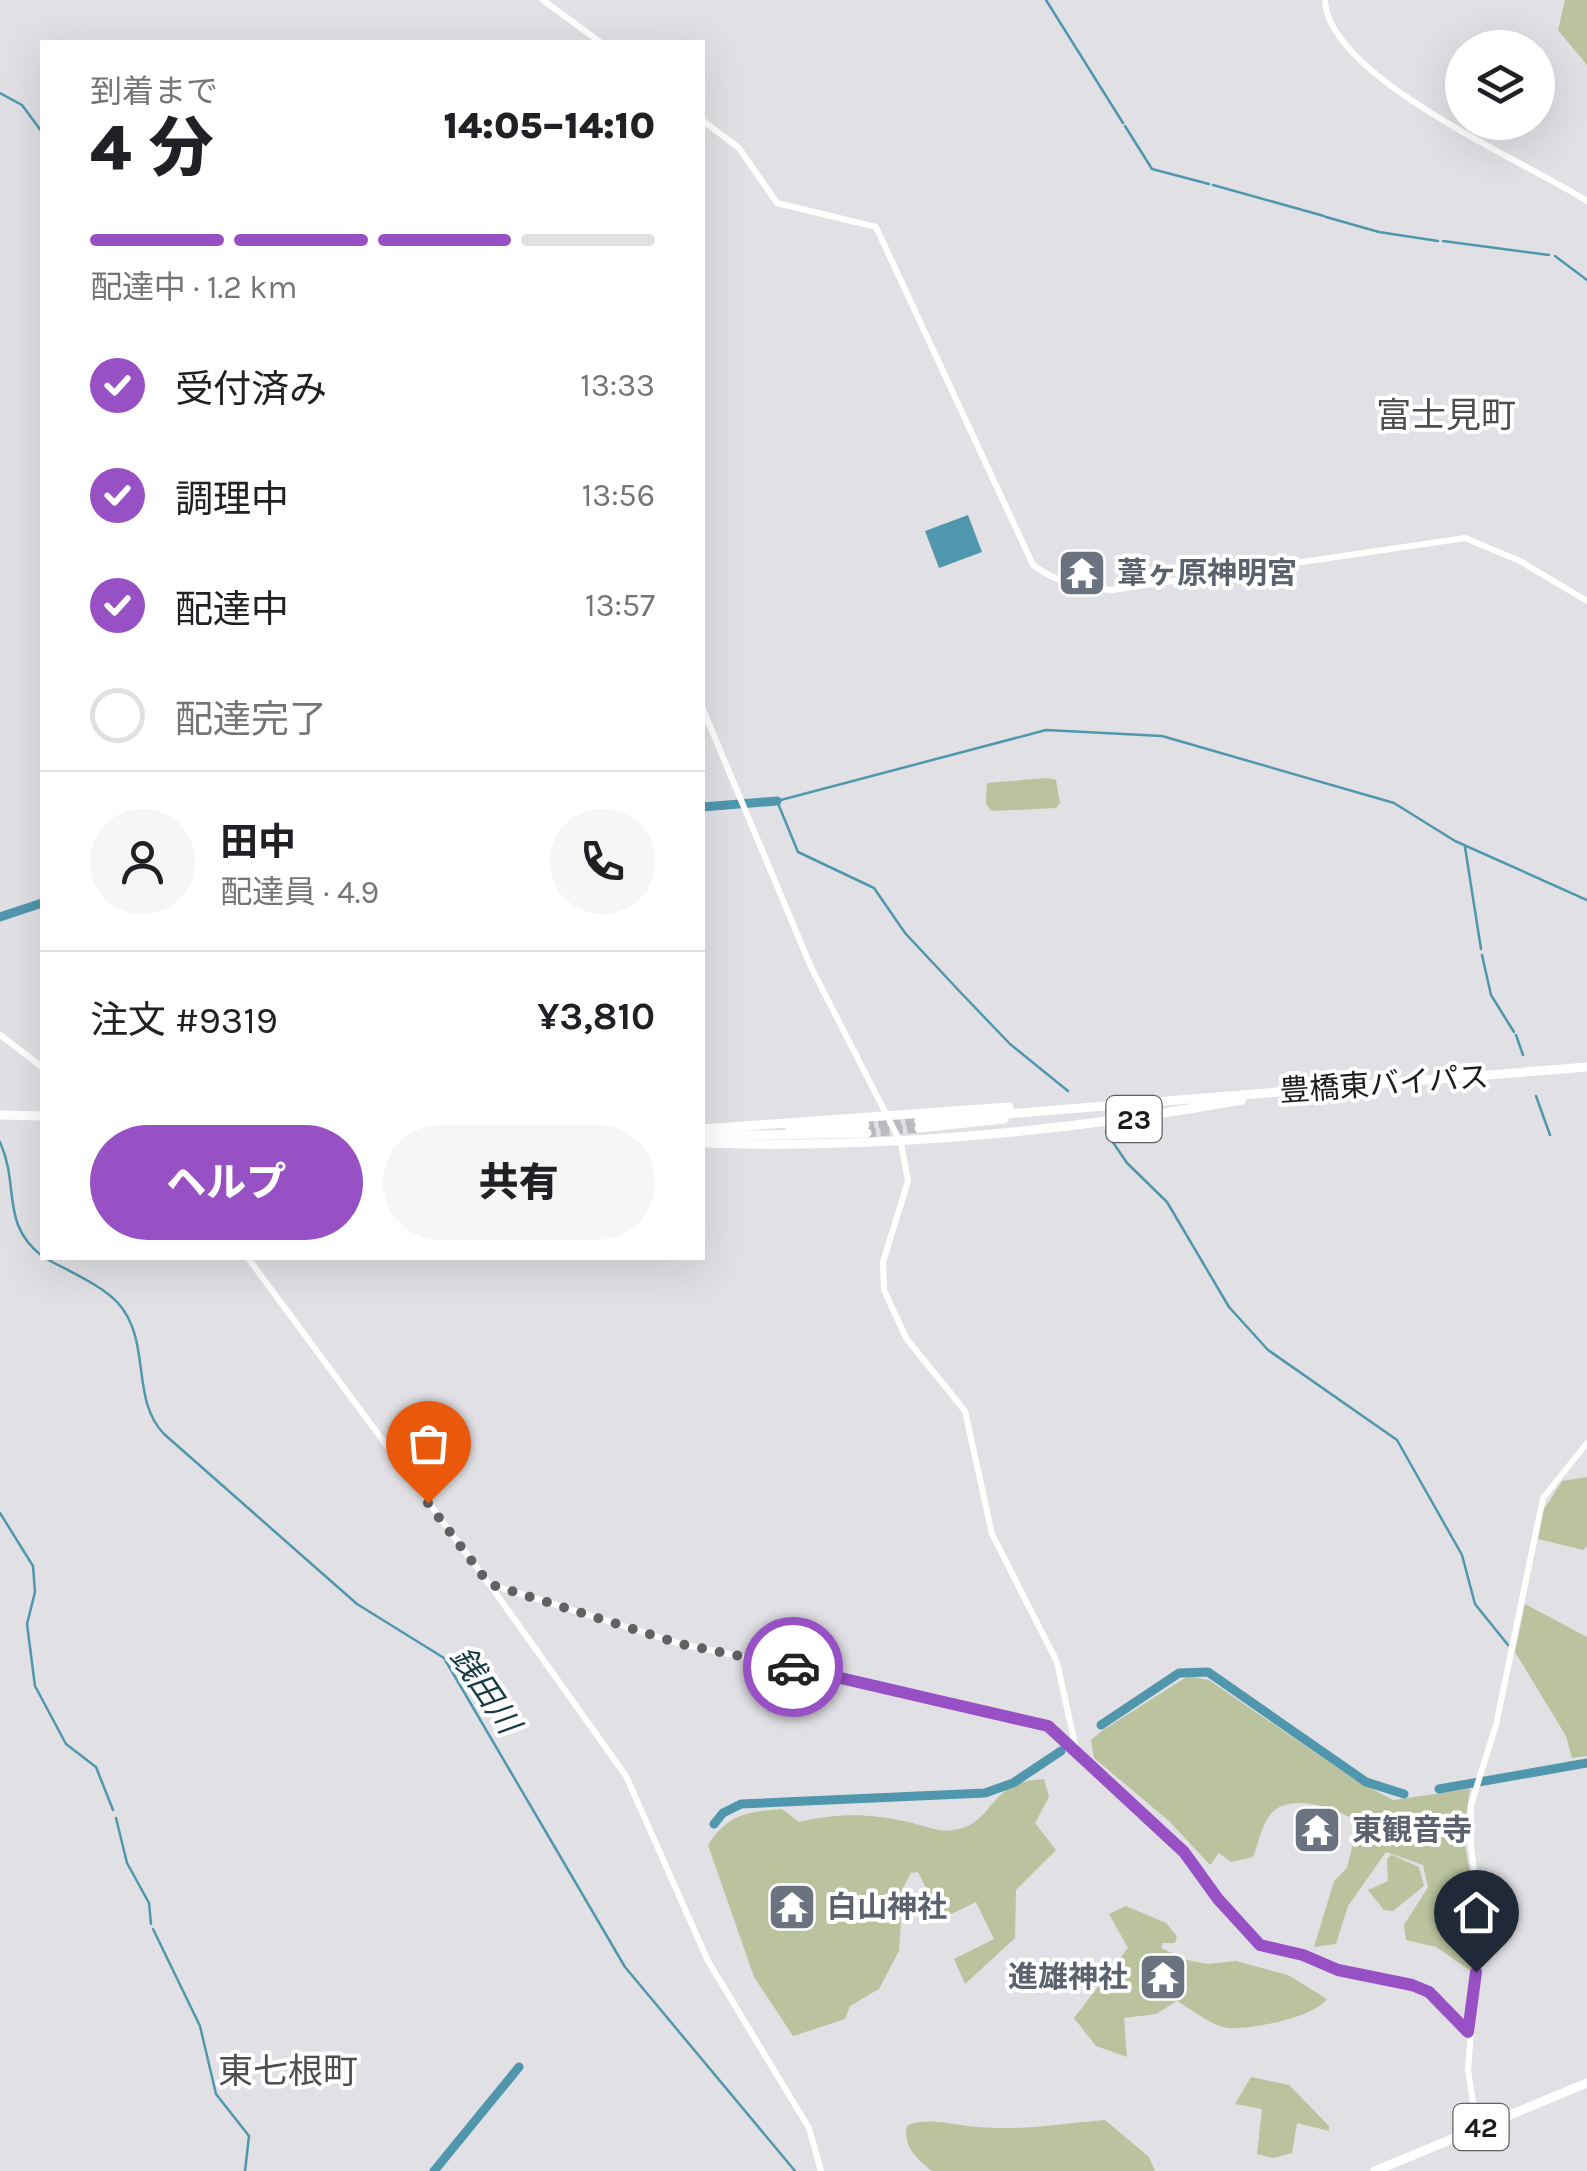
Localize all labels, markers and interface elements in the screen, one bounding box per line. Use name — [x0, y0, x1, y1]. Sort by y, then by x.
map controls — [1445, 30, 1555, 140]
button: layers — [1445, 30, 1555, 140]
text: 到着まで — [90, 73, 218, 110]
text: 14:05–14:10 — [443, 103, 655, 148]
text: 4 分 — [90, 110, 214, 186]
text: 配達中 · 1.2 km — [90, 269, 297, 306]
icon: check — [90, 358, 145, 413]
text: 受付済み — [175, 367, 327, 412]
text: 13:33 — [580, 367, 655, 404]
district label: 富士見町 — [1376, 395, 1516, 436]
icon: check — [90, 468, 145, 523]
text: 調理中 — [175, 477, 289, 522]
text: 13:56 — [582, 477, 655, 514]
temple icon: 葦ヶ原神明宮 — [1056, 547, 1108, 599]
place label: 葦ヶ原神明宮 — [1117, 555, 1297, 591]
icon: check — [90, 578, 145, 633]
text: 配達中 — [175, 587, 289, 632]
text: 13:57 — [585, 587, 655, 624]
text: 配達完了 — [175, 697, 327, 742]
button: person — [90, 809, 195, 914]
button: phone — [550, 809, 655, 914]
text: 田中 — [220, 820, 296, 865]
text: 配達員 · 4.9 — [220, 874, 379, 911]
text: ¥3,810 — [537, 994, 655, 1039]
text: 注文 #9319 — [90, 998, 278, 1043]
street label: 豊橋東バイパス — [1278, 1059, 1490, 1109]
road number: 23 — [1106, 1096, 1162, 1142]
button: ヘルプ — [90, 1125, 363, 1240]
button: 共有 — [383, 1125, 655, 1240]
pin — [386, 1401, 471, 1504]
icon: bag — [401, 1416, 456, 1471]
courier — [743, 1617, 843, 1717]
water label: 銭田川 — [443, 1640, 529, 1743]
icon: car — [766, 1640, 821, 1695]
temple icon: 東観音寺 — [1291, 1804, 1343, 1856]
place label: 東観音寺 — [1352, 1812, 1472, 1848]
pin — [1434, 1870, 1519, 1973]
temple icon: 白山神社 — [766, 1881, 818, 1933]
icon: home — [1449, 1885, 1504, 1940]
place label: 白山神社 — [827, 1889, 947, 1925]
temple icon: 進雄神社 — [1137, 1951, 1189, 2003]
place label: 進雄神社 — [1008, 1959, 1128, 1995]
district label: 東七根町 — [218, 2051, 358, 2092]
road number: 42 — [1454, 2104, 1508, 2150]

